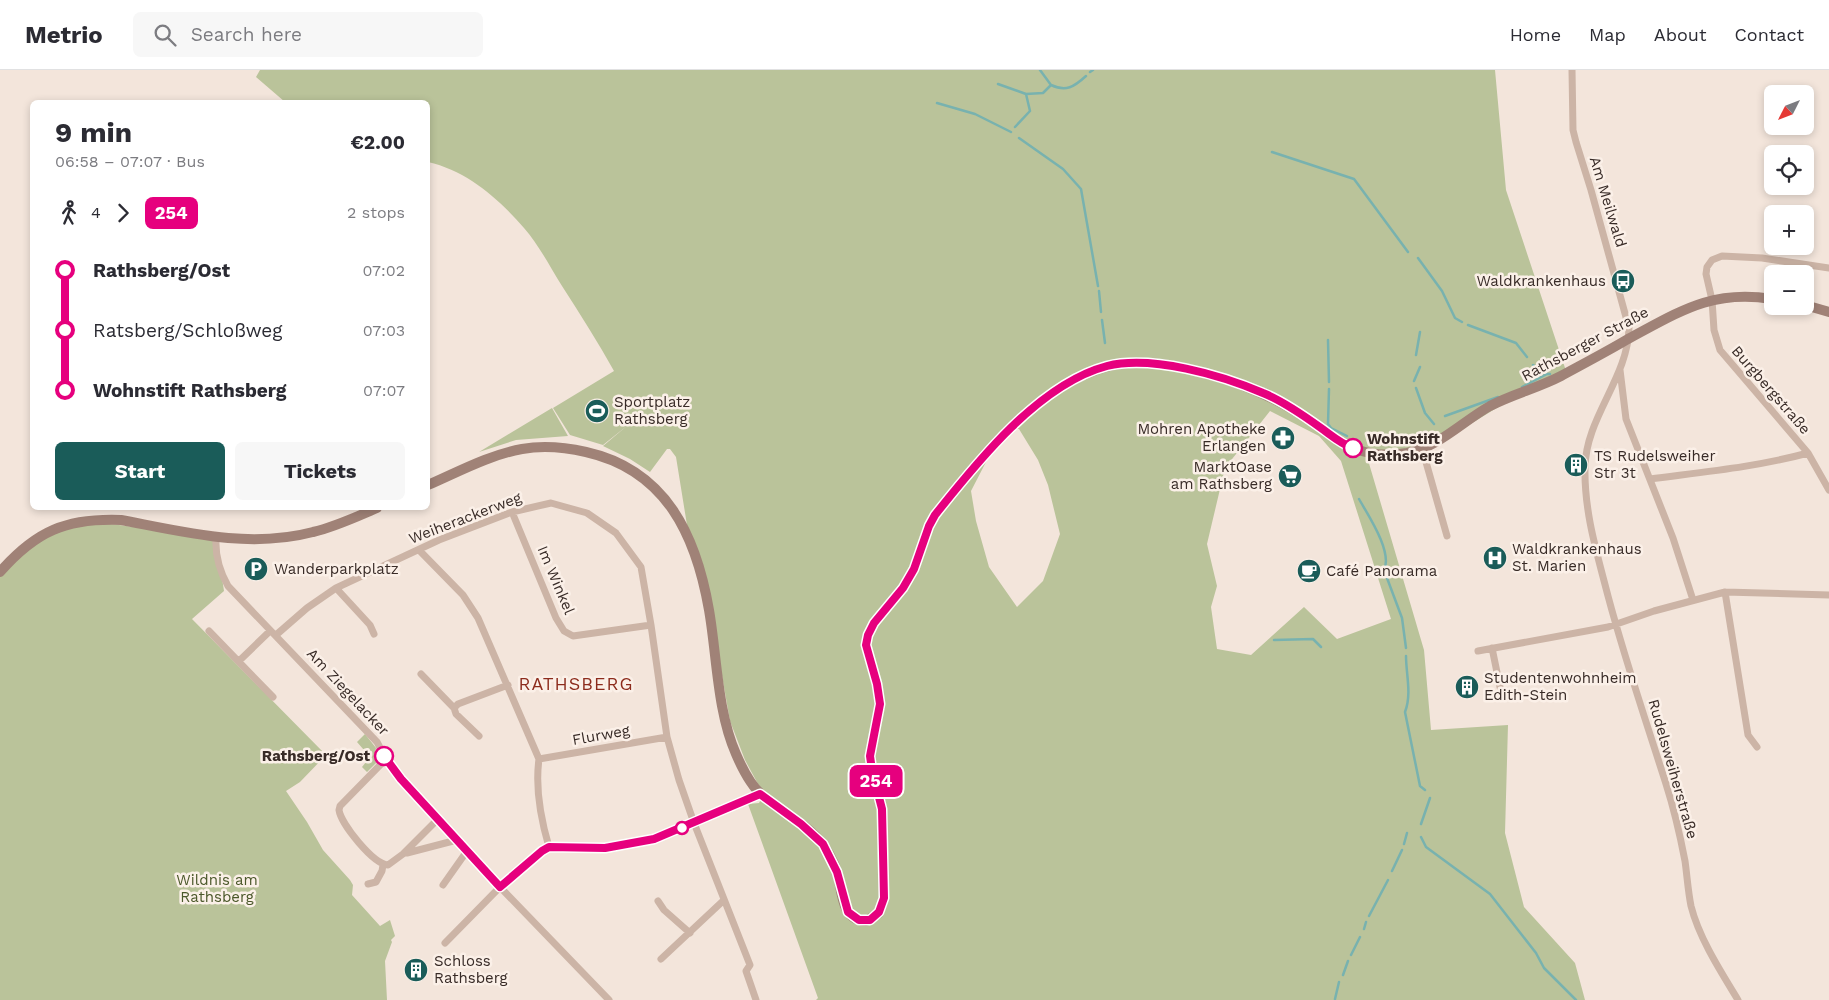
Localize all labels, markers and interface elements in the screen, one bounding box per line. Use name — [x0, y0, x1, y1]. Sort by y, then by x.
search box — [133, 12, 483, 57]
text: Metrio — [25, 21, 103, 49]
icon: search — [151, 21, 179, 49]
text: Search here — [191, 23, 302, 46]
text: Home — [1510, 24, 1561, 45]
text: Map — [1589, 24, 1626, 45]
text: About — [1654, 24, 1706, 45]
text: Contact — [1734, 24, 1804, 45]
north arrow — [1764, 85, 1814, 135]
map controls — [1764, 85, 1814, 315]
text: 9 min — [55, 116, 132, 149]
text: €2.00 — [351, 131, 405, 154]
button: locate — [1764, 145, 1814, 195]
text: 06:58 – 07:07 · Bus — [55, 152, 205, 171]
street label: Am Meilwald — [1586, 154, 1630, 250]
icon: walk — [55, 199, 83, 227]
icon: forward — [109, 199, 137, 227]
text: 254 — [155, 202, 188, 223]
text: 4 — [91, 203, 101, 222]
text: 2 stops — [347, 203, 405, 222]
button: + — [1764, 205, 1814, 255]
text: Rathsberg/Ost — [93, 259, 230, 282]
text: 07:02 — [362, 261, 405, 280]
button: − — [1764, 265, 1814, 315]
bus stop icon: Waldkrankenhaus — [1610, 268, 1636, 294]
place label: Waldkrankenhaus — [1476, 272, 1606, 290]
street label: Rathsberger Straße — [1518, 303, 1652, 385]
text: Ratsberg/Schloßweg — [93, 319, 282, 342]
text: 07:03 — [363, 321, 405, 340]
street label: Burgbergstraße — [1728, 342, 1814, 438]
text: Wohnstift Rathsberg — [93, 379, 286, 402]
text: 07:07 — [363, 381, 405, 400]
place label: Sportplatz Rathsberg — [614, 393, 690, 428]
sports icon: Sportplatz Rathsberg — [584, 398, 610, 424]
place label: Mohren Apotheke Erlangen — [1137, 420, 1266, 455]
pharmacy icon: Mohren Apotheke Erlangen — [1270, 425, 1296, 451]
place label: Wohnstift Rathsberg — [1367, 430, 1443, 465]
marker: Wohnstift Rathsberg — [1343, 438, 1363, 458]
button: Start — [55, 442, 225, 500]
button: Tickets — [235, 442, 405, 500]
place label: TS Rudelsweiher Str 3t — [1594, 447, 1716, 482]
building icon: TS Rudelsweiher Str 3t — [1563, 452, 1589, 478]
place label: MarktOase am Rathsberg — [1171, 458, 1272, 493]
supermarket icon: MarktOase am Rathsberg — [1277, 463, 1303, 489]
street label: Weiherackerweg — [406, 488, 524, 548]
place label: Waldkrankenhaus St. Marien — [1512, 540, 1642, 575]
street label: Im Winkel — [534, 543, 579, 617]
hospital icon: Waldkrankenhaus St. Marien — [1482, 545, 1508, 571]
parking icon: Wanderparkplatz — [243, 556, 269, 582]
cafe icon: Café Panorama — [1296, 558, 1322, 584]
place label: Wanderparkplatz — [274, 560, 399, 578]
place label: Café Panorama — [1326, 562, 1438, 580]
street label: Am Ziegelacker — [303, 645, 393, 739]
place label: Studentenwohnheim Edith-Stein — [1484, 669, 1637, 704]
district label: RATHSBERG — [519, 673, 633, 694]
building icon: Studentenwohnheim Edith-Stein — [1454, 674, 1480, 700]
street label: Rudelsweiherstraße — [1644, 697, 1702, 841]
street label: Flurweg — [571, 721, 631, 749]
marker: Rathsberg/Ost — [374, 746, 394, 766]
place label: Rathsberg/Ost — [262, 747, 370, 765]
line badge: 254 — [847, 765, 905, 797]
text: 254 — [860, 770, 892, 791]
unlabelled marker — [675, 821, 689, 835]
park label: Wildnis am Rathsberg — [176, 871, 258, 906]
place label: Schloss Rathsberg — [434, 952, 507, 987]
building icon: Schloss Rathsberg — [403, 957, 429, 983]

